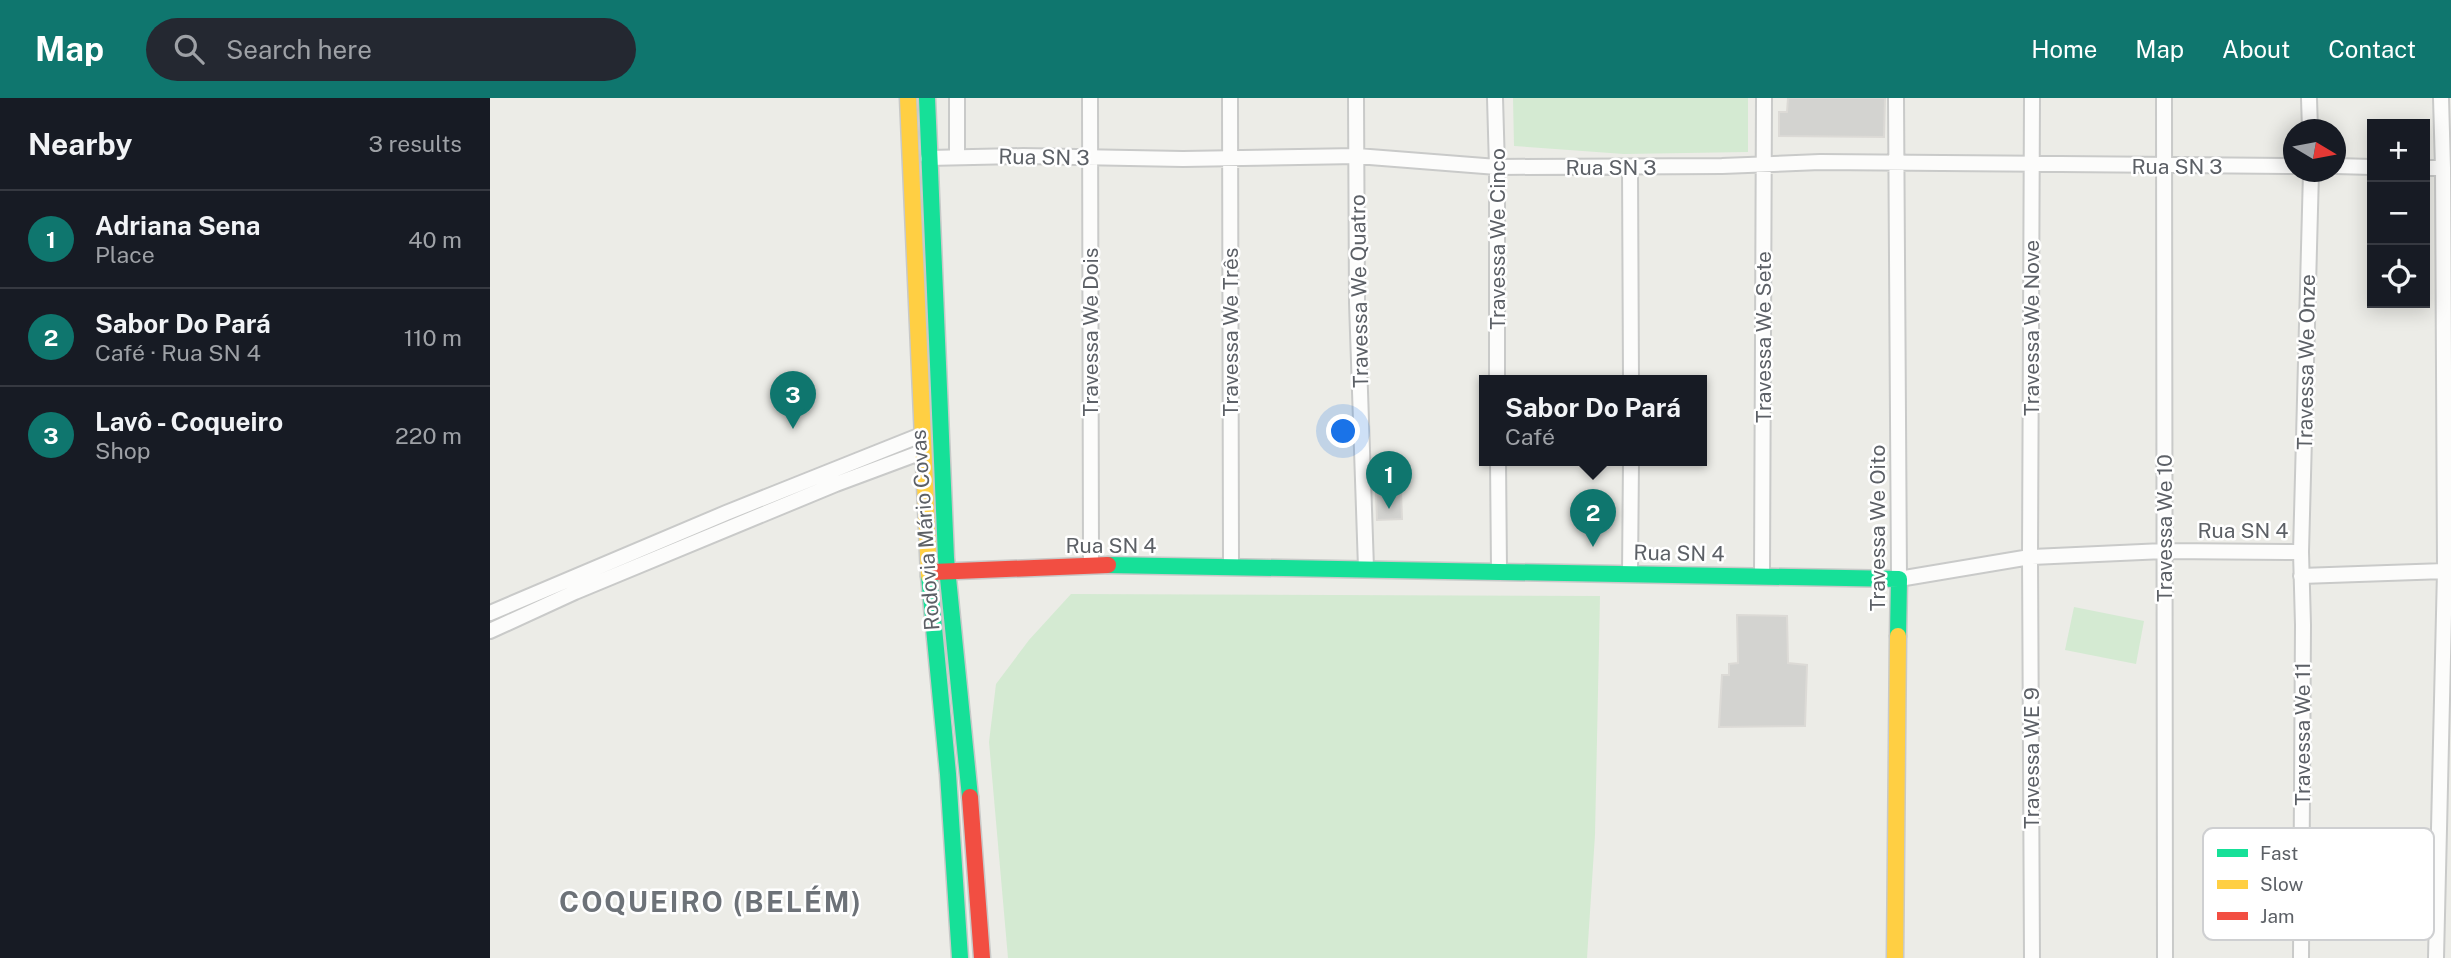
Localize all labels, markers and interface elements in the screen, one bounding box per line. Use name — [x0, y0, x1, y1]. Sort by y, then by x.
search box — [146, 18, 636, 81]
text: Map — [35, 30, 104, 68]
icon: search — [170, 30, 208, 68]
text: Search here — [226, 34, 372, 65]
text: Home — [2031, 35, 2097, 63]
text: Map — [2135, 35, 2184, 63]
text: About — [2222, 35, 2290, 63]
text: Contact — [2328, 35, 2416, 63]
north arrow — [2283, 119, 2346, 182]
map controls — [2367, 119, 2430, 308]
button: + — [2367, 119, 2430, 182]
text: Nearby — [28, 126, 132, 162]
text: 3 results — [368, 130, 462, 157]
street label: Rua SN 3 — [998, 144, 1090, 170]
street label: Travessa We Cinco — [1485, 148, 1510, 330]
street label: Rua SN 3 — [2131, 154, 2223, 179]
street label: Rua SN 3 — [1565, 155, 1657, 180]
button: − — [2367, 182, 2430, 245]
street label: Travessa We Quatro — [1345, 194, 1373, 388]
text: Adriana Sena — [95, 210, 261, 241]
text: 1 — [46, 226, 56, 253]
text: 40 m — [408, 226, 462, 253]
street label: Travessa We Nove — [2019, 240, 2044, 416]
text: Place — [95, 241, 155, 268]
button: locate — [2367, 245, 2430, 308]
street label: Travessa We Dois — [1078, 248, 1103, 416]
street label: Travessa We Três — [1218, 248, 1243, 416]
street label: Travessa We Sete — [1751, 251, 1776, 423]
street label: Travessa We Onze — [2292, 274, 2320, 450]
text: Sabor Do Pará — [95, 308, 271, 339]
text: 2 — [44, 324, 58, 351]
text: 110 m — [404, 324, 462, 351]
text: Café · Rua SN 4 — [95, 339, 261, 366]
pin: 3 — [770, 371, 816, 429]
popup — [1479, 375, 1707, 466]
text: Sabor Do Pará — [1505, 392, 1681, 423]
text: Lavô - Coqueiro — [95, 406, 283, 437]
your location — [1326, 414, 1360, 448]
text: 3 — [43, 422, 59, 449]
text: 220 m — [395, 422, 462, 449]
text: Café — [1505, 423, 1555, 450]
street label: Rodovia Mário Covas — [906, 429, 944, 631]
text: Shop — [95, 437, 150, 464]
street label: Travessa We Oito — [1865, 445, 1890, 611]
pin: 1 — [1366, 451, 1412, 509]
street label: Travessa We 10 — [2152, 454, 2177, 602]
pin: 2 — [1570, 489, 1616, 547]
street label: Rua SN 4 — [2197, 518, 2289, 543]
street label: Rua SN 4 — [1065, 533, 1157, 558]
street label: Rua SN 4 — [1633, 540, 1725, 566]
street label: Travessa We 11 — [2290, 662, 2315, 806]
street label: Travessa WE 9 — [2019, 687, 2044, 829]
legend — [2203, 828, 2434, 940]
text: Fast — [2260, 842, 2298, 864]
text: Slow — [2260, 873, 2304, 895]
district label: COQUEIRO (BELÉM) — [559, 885, 863, 918]
text: Jam — [2260, 905, 2294, 927]

